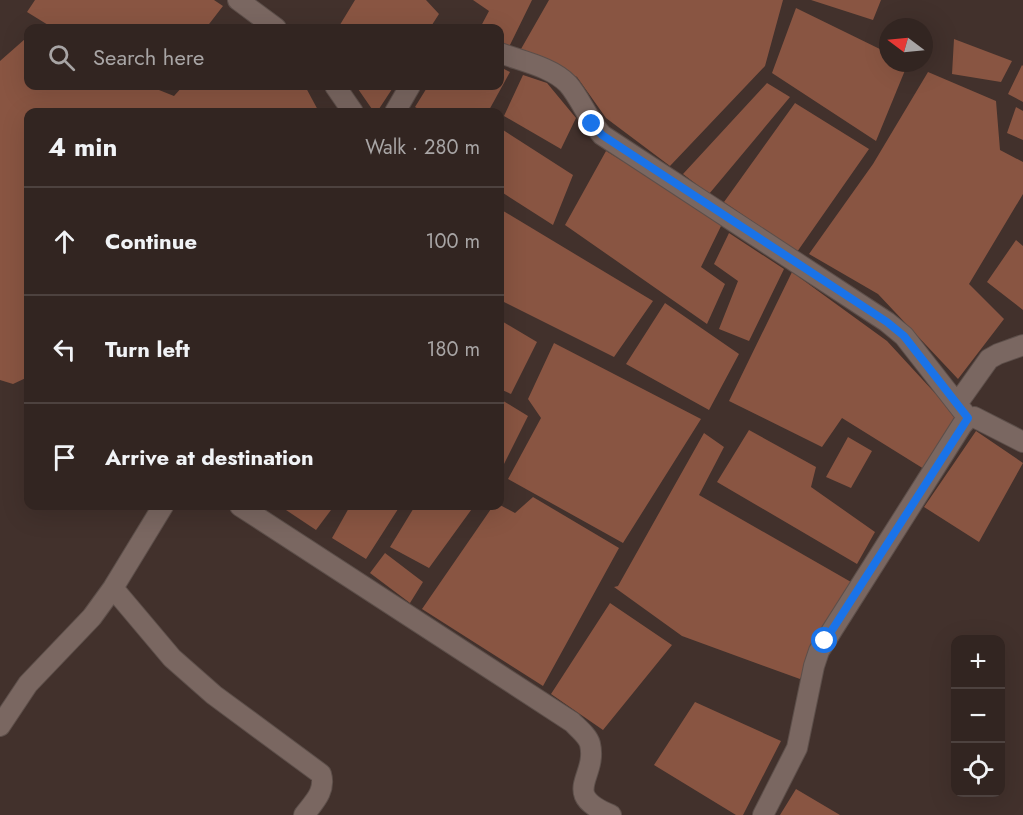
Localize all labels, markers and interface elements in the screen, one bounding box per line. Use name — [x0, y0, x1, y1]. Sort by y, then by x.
north arrow — [879, 18, 933, 72]
search box — [24, 24, 504, 90]
icon: search — [45, 41, 78, 74]
text: Search here — [93, 41, 204, 73]
route end — [578, 110, 604, 136]
text: 4 min — [48, 128, 117, 166]
text: Walk · 280 m — [365, 133, 480, 162]
icon: ahead — [48, 225, 81, 258]
text: Continue — [105, 225, 197, 257]
text: 100 m — [425, 227, 480, 256]
icon: left — [48, 333, 81, 366]
text: Turn left — [105, 333, 190, 365]
text: 180 m — [426, 335, 480, 364]
icon: arrive — [48, 441, 81, 474]
text: Arrive at destination — [105, 441, 314, 473]
route start — [811, 627, 837, 653]
map controls — [951, 635, 1005, 797]
button: + — [951, 635, 1005, 689]
button: − — [951, 689, 1005, 743]
button: locate — [951, 743, 1005, 797]

